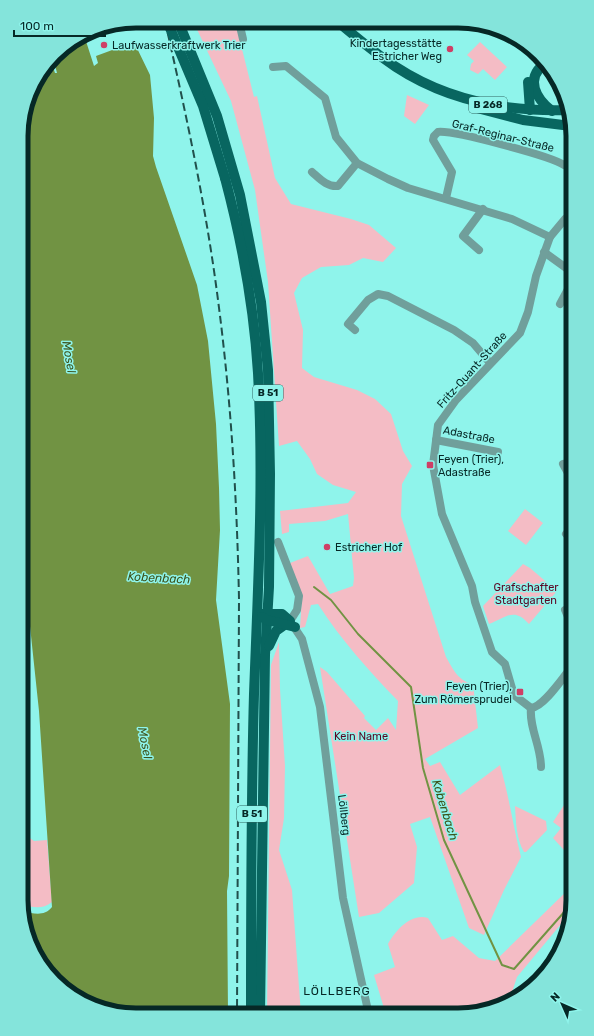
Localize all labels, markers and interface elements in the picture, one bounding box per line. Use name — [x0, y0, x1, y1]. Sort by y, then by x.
scale bar — [14, 12, 105, 38]
text: 100 m — [20, 19, 54, 33]
place label: Kindertagesstätte Estricher Weg — [350, 37, 442, 63]
place label: Laufwasserkraftwerk Trier — [112, 39, 246, 52]
marker: Laufwasserkraftwerk Trier — [99, 40, 109, 50]
marker: Kindertagesstätte Estricher Weg — [445, 44, 455, 54]
road number: B 268 — [469, 97, 507, 113]
street label: Graf-Reginar-Straße — [451, 117, 555, 155]
street label: Fritz-Quant-Straße — [434, 329, 510, 411]
water label: Mosel — [59, 340, 79, 375]
road number: B 51 — [253, 385, 283, 401]
street label: Adastraße — [442, 424, 496, 446]
place label: Feyen (Trier), Adastraße — [438, 453, 504, 479]
marker: Feyen (Trier), Adastraße — [425, 460, 435, 470]
place label: Estricher Hof — [335, 541, 403, 554]
marker: Estricher Hof — [322, 542, 332, 552]
water label: Kobenbach — [127, 569, 191, 587]
park label: Grafschafter Stadtgarten — [493, 581, 559, 607]
place label: Feyen (Trier), Zum Römersprudel — [415, 680, 512, 706]
marker: Feyen (Trier), Zum Römersprudel — [515, 687, 525, 697]
water label: Mosel — [135, 726, 155, 761]
park label: Kein Name — [334, 730, 388, 743]
water label: Kobenbach — [429, 778, 461, 842]
street label: Löllberg — [335, 794, 353, 836]
road number: B 51 — [237, 806, 267, 822]
district label: LÖLLBERG — [303, 984, 371, 998]
north arrow — [542, 984, 582, 1024]
text: N — [548, 990, 563, 1005]

